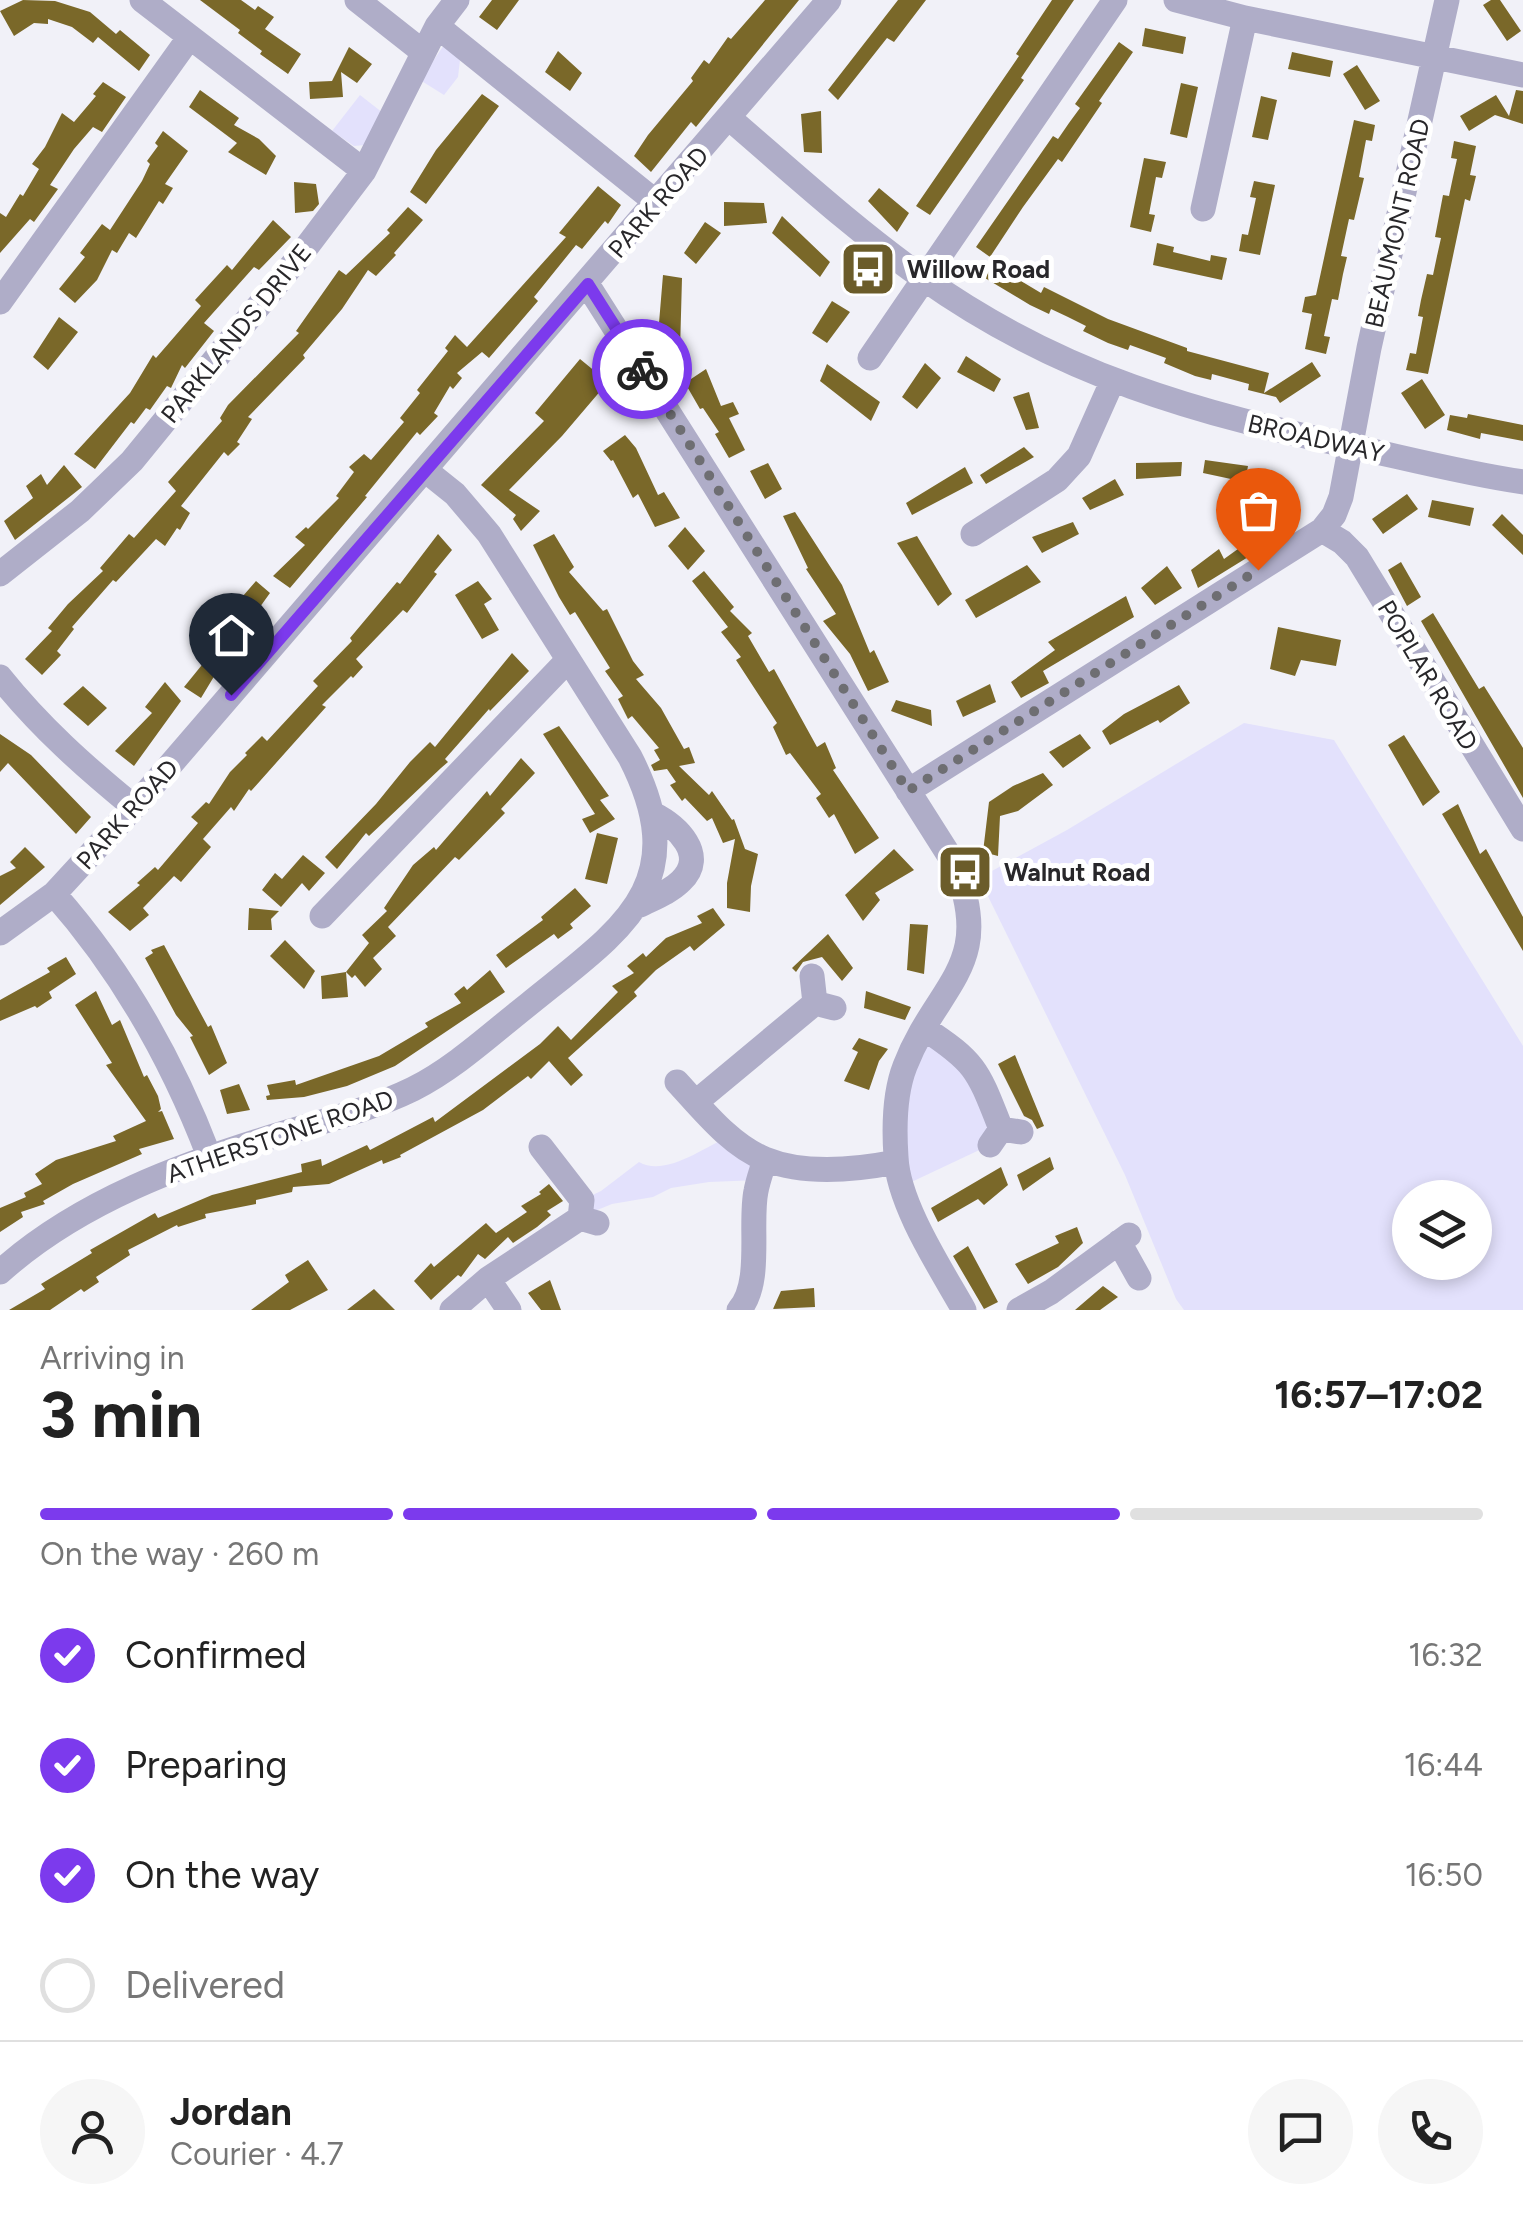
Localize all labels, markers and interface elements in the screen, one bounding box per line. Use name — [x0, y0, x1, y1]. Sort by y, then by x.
street label: BEAUMONT ROAD — [1358, 115, 1436, 331]
street label: PARK ROAD — [602, 140, 714, 264]
street label: PARKLANDS DRIVE — [154, 237, 318, 429]
bus stop icon: Willow Road — [838, 239, 898, 299]
place label: Willow Road — [907, 254, 1050, 284]
courier — [592, 319, 692, 419]
icon: bike — [615, 342, 670, 397]
street label: BROADWAY — [1245, 408, 1387, 468]
pin — [1216, 468, 1301, 571]
icon: bag — [1231, 483, 1286, 538]
pin — [189, 593, 274, 696]
street label: POPLAR ROAD — [1372, 595, 1484, 755]
icon: home — [204, 608, 259, 663]
street label: PARK ROAD — [70, 753, 184, 875]
bus stop icon: Walnut Road — [935, 842, 995, 902]
place label: Walnut Road — [1004, 857, 1150, 887]
street label: ATHERSTONE ROAD — [163, 1083, 397, 1189]
map controls — [1392, 1180, 1492, 1280]
button: layers — [1392, 1180, 1492, 1280]
text: Arriving in — [40, 1339, 185, 1377]
text: 16:57–17:02 — [1274, 1372, 1483, 1418]
text: 3 min — [40, 1375, 202, 1453]
text: On the way · 260 m — [40, 1535, 319, 1573]
icon: check — [40, 1628, 95, 1683]
text: Confirmed — [125, 1632, 307, 1678]
text: 16:32 — [1408, 1636, 1483, 1674]
icon: check — [40, 1738, 95, 1793]
text: Preparing — [125, 1742, 287, 1788]
text: 16:44 — [1404, 1746, 1483, 1784]
icon: check — [40, 1848, 95, 1903]
text: On the way — [125, 1852, 319, 1898]
text: 16:50 — [1405, 1856, 1483, 1894]
text: Delivered — [125, 1962, 285, 2008]
button: person — [40, 2079, 145, 2184]
button: chat — [1248, 2079, 1353, 2184]
button: phone — [1378, 2079, 1483, 2184]
text: Jordan — [170, 2089, 292, 2135]
text: Courier · 4.7 — [170, 2135, 344, 2173]

